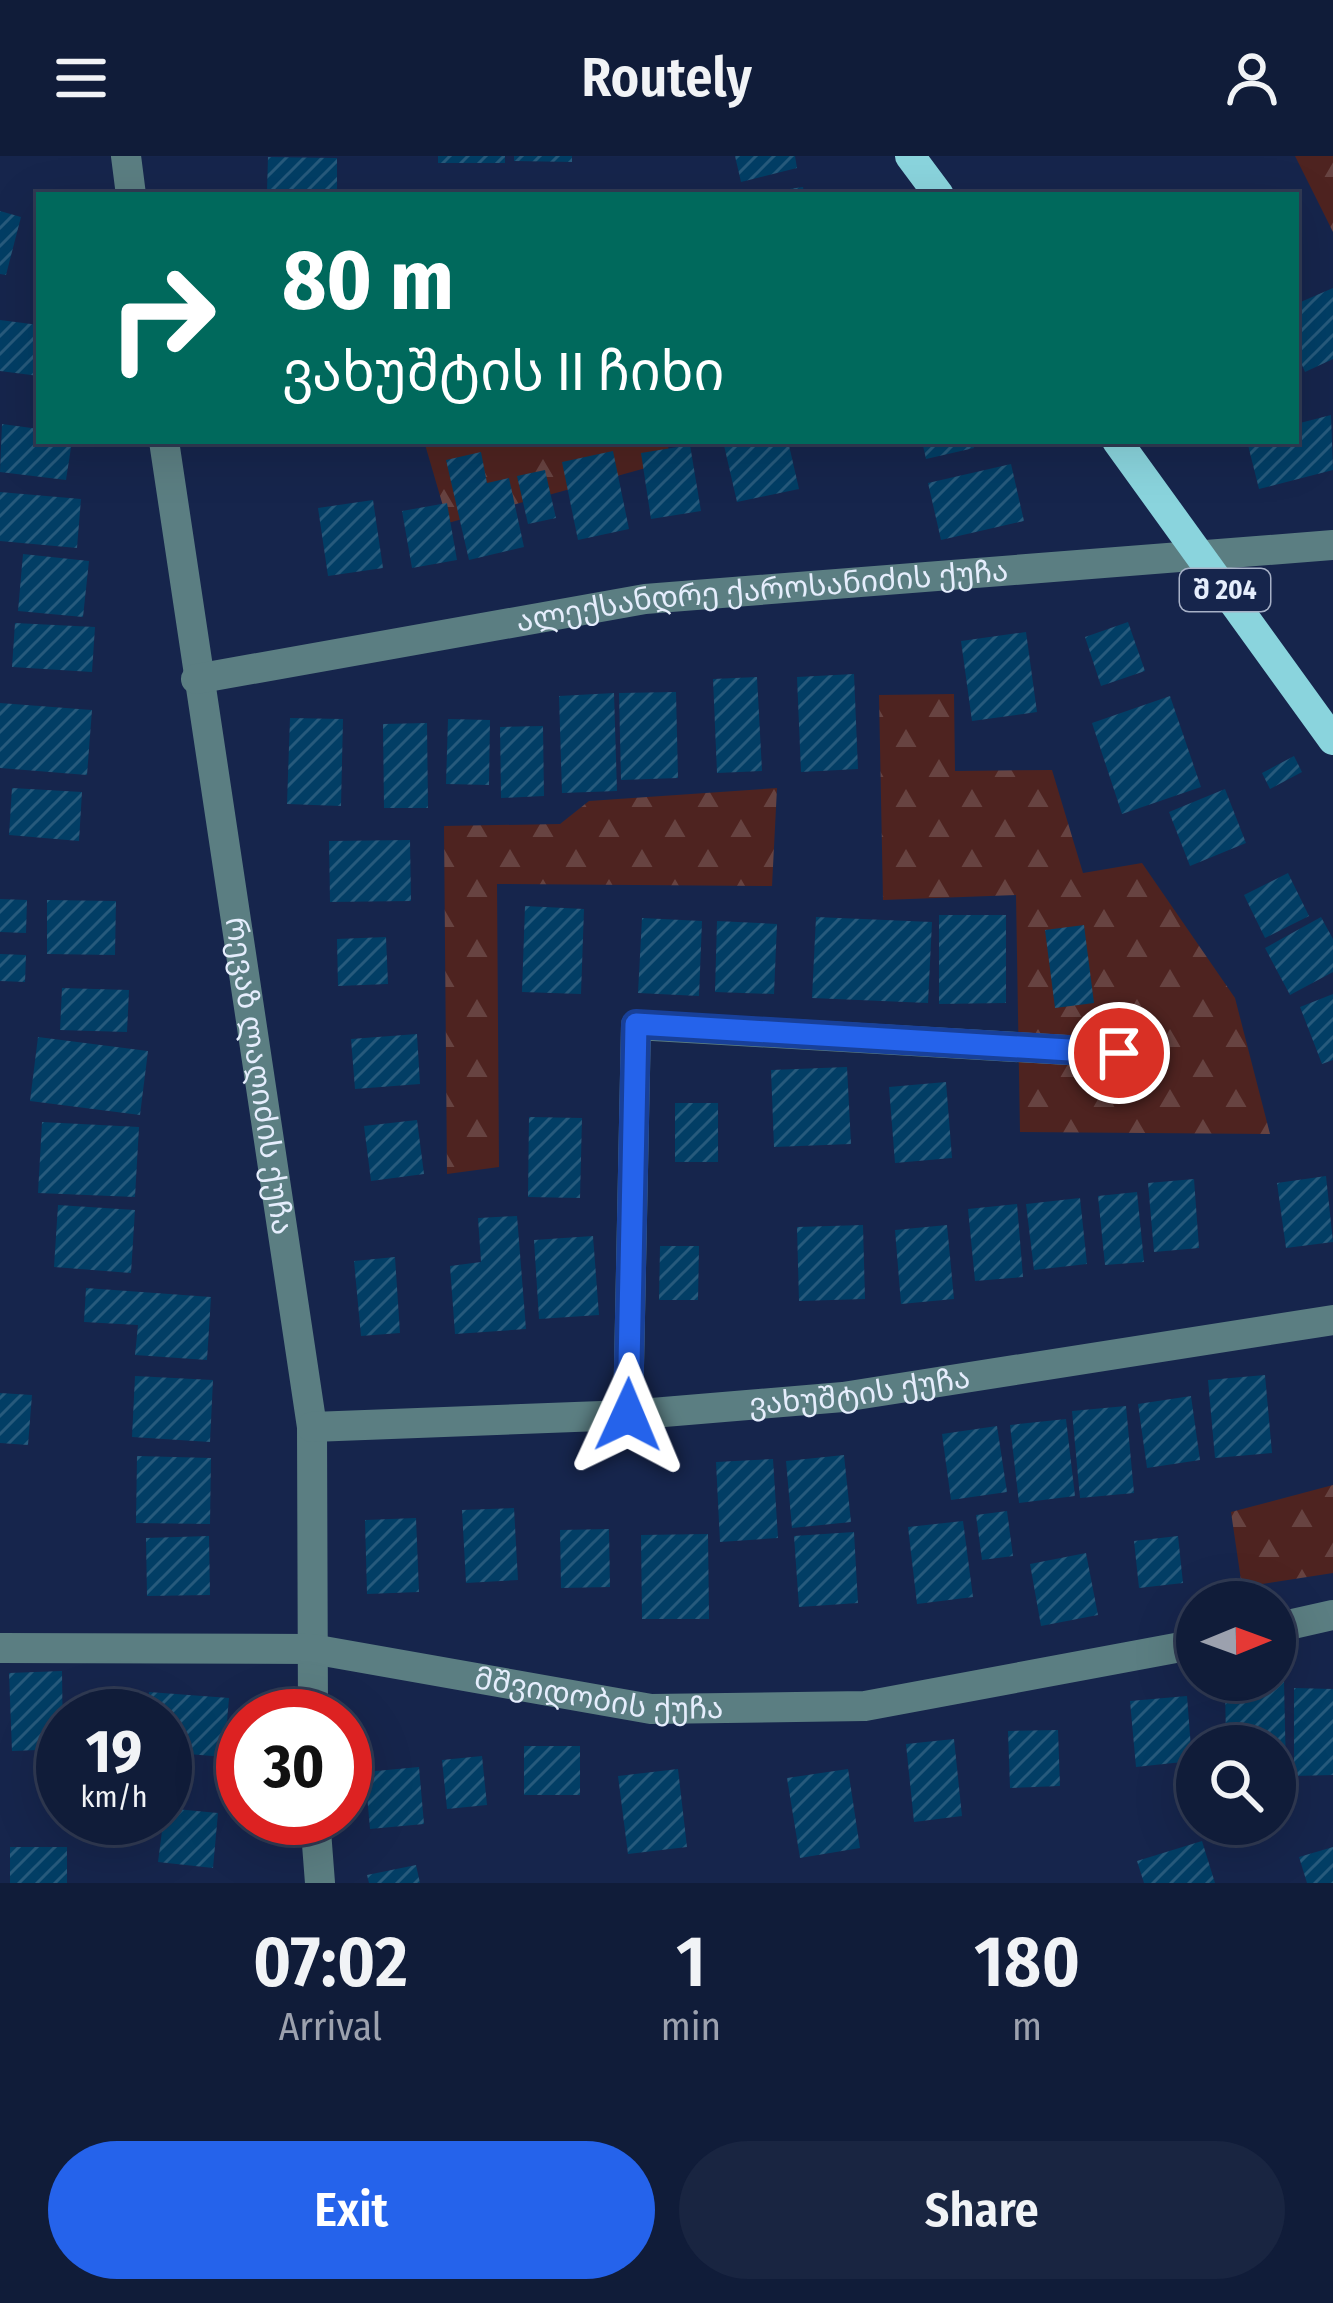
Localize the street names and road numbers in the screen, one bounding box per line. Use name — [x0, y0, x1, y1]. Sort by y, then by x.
street label: ალექსანდრე ქაროსანიძის ქუჩა — [513, 553, 1010, 640]
road number: შ 204 — [1180, 569, 1270, 611]
street label: რევაზ ლაღიძის ქუჩა — [218, 914, 301, 1237]
street label: ვახუშტის ქუჩა — [747, 1359, 973, 1423]
street label: მშვიდობის ქუჩა — [472, 1660, 724, 1727]

